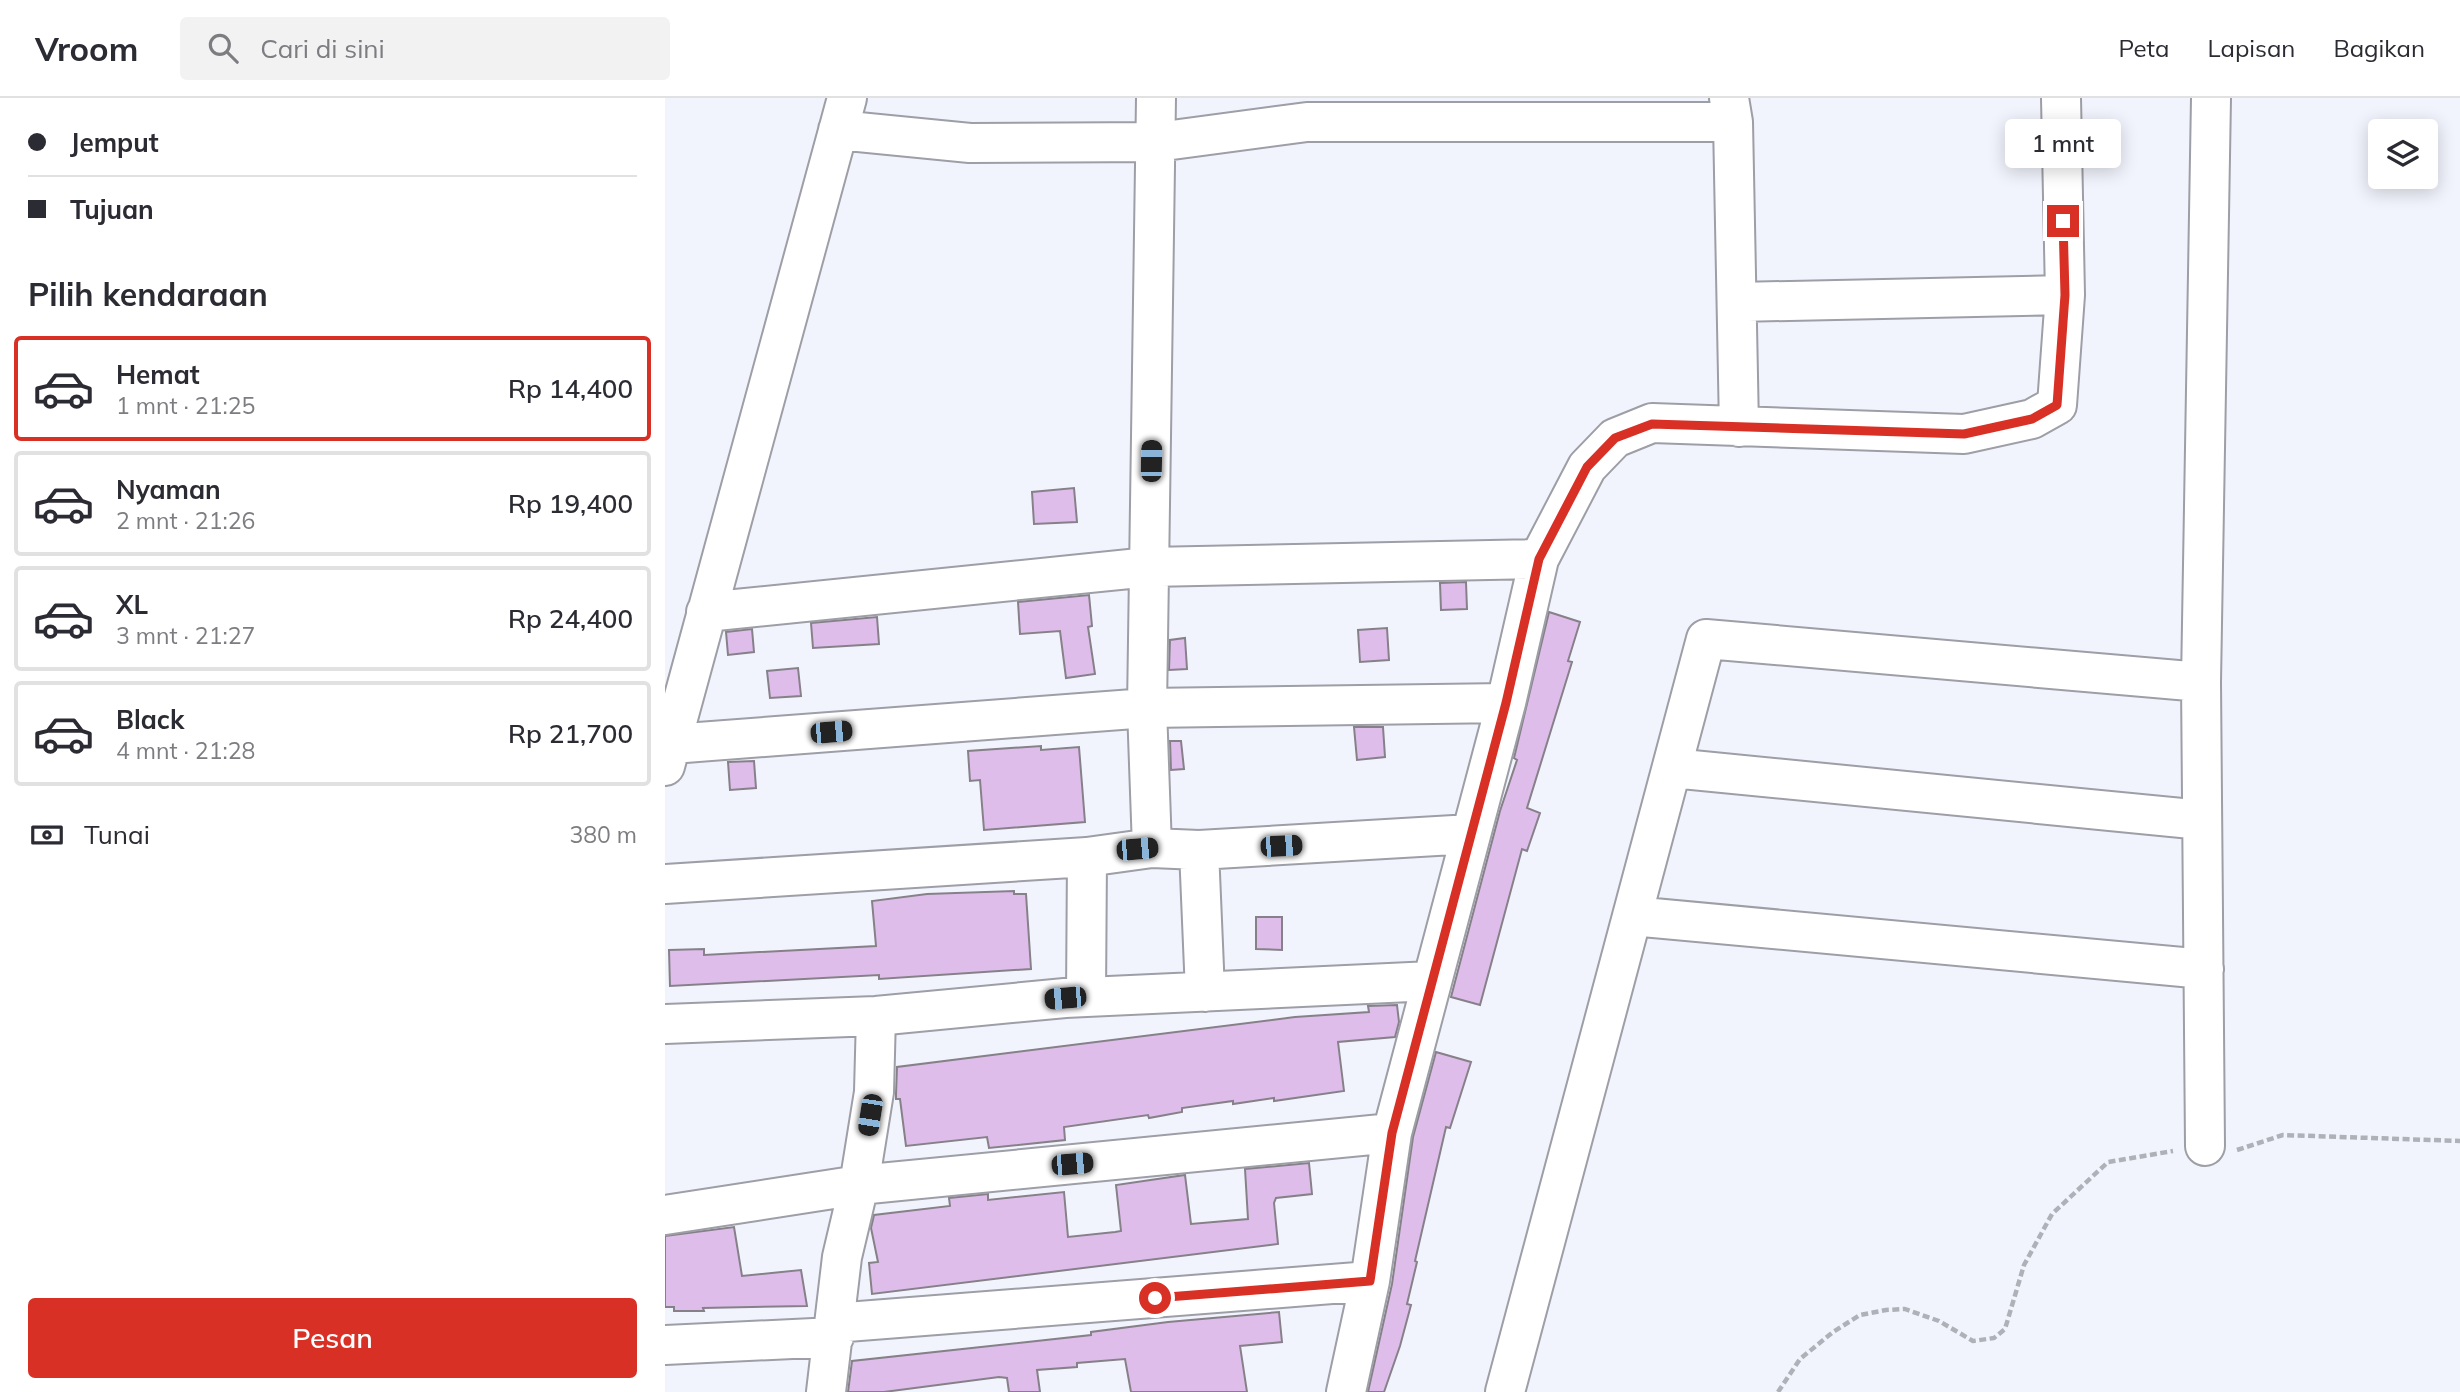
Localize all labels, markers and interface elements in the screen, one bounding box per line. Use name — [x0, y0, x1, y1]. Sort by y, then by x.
search box — [180, 17, 670, 80]
text: Vroom — [35, 28, 138, 69]
icon: search — [204, 29, 242, 67]
text: Cari di sini — [260, 32, 385, 65]
text: Peta — [2118, 33, 2169, 63]
text: Lapisan — [2207, 33, 2295, 63]
text: Bagikan — [2333, 33, 2425, 63]
map controls — [2368, 119, 2438, 189]
button: layers — [2368, 119, 2438, 189]
callout: 1 mnt — [2005, 120, 2121, 169]
text: Jemput — [70, 126, 159, 159]
text: 1 mnt — [2032, 129, 2094, 158]
text: Tujuan — [70, 193, 154, 226]
route end — [2047, 205, 2079, 237]
text: Pilih kendaraan — [28, 274, 268, 314]
icon: car — [32, 357, 95, 420]
text: Hemat — [116, 358, 200, 391]
text: Rp 14,400 — [508, 372, 633, 405]
text: 1 mnt · 21:25 — [116, 391, 255, 420]
car — [1141, 440, 1162, 482]
icon: car — [32, 472, 95, 535]
text: Nyaman — [116, 473, 221, 506]
text: Rp 19,400 — [508, 487, 633, 520]
text: 2 mnt · 21:26 — [116, 506, 255, 535]
icon: car — [32, 587, 95, 650]
text: XL — [116, 588, 148, 621]
text: Rp 24,400 — [508, 602, 633, 635]
text: 3 mnt · 21:27 — [116, 621, 255, 650]
icon: car — [32, 702, 95, 765]
text: Black — [116, 703, 184, 736]
text: Rp 21,700 — [508, 717, 633, 750]
car — [810, 720, 853, 744]
text: 4 mnt · 21:28 — [116, 736, 255, 765]
icon: cash — [28, 816, 66, 854]
text: Tunai — [84, 818, 150, 851]
text: 380 m — [569, 820, 637, 849]
car — [1260, 834, 1303, 858]
car — [1116, 837, 1159, 861]
car — [1044, 986, 1087, 1010]
car — [857, 1093, 884, 1137]
car — [1051, 1152, 1094, 1176]
route start — [1139, 1282, 1171, 1314]
button: Pesan — [28, 1298, 637, 1378]

